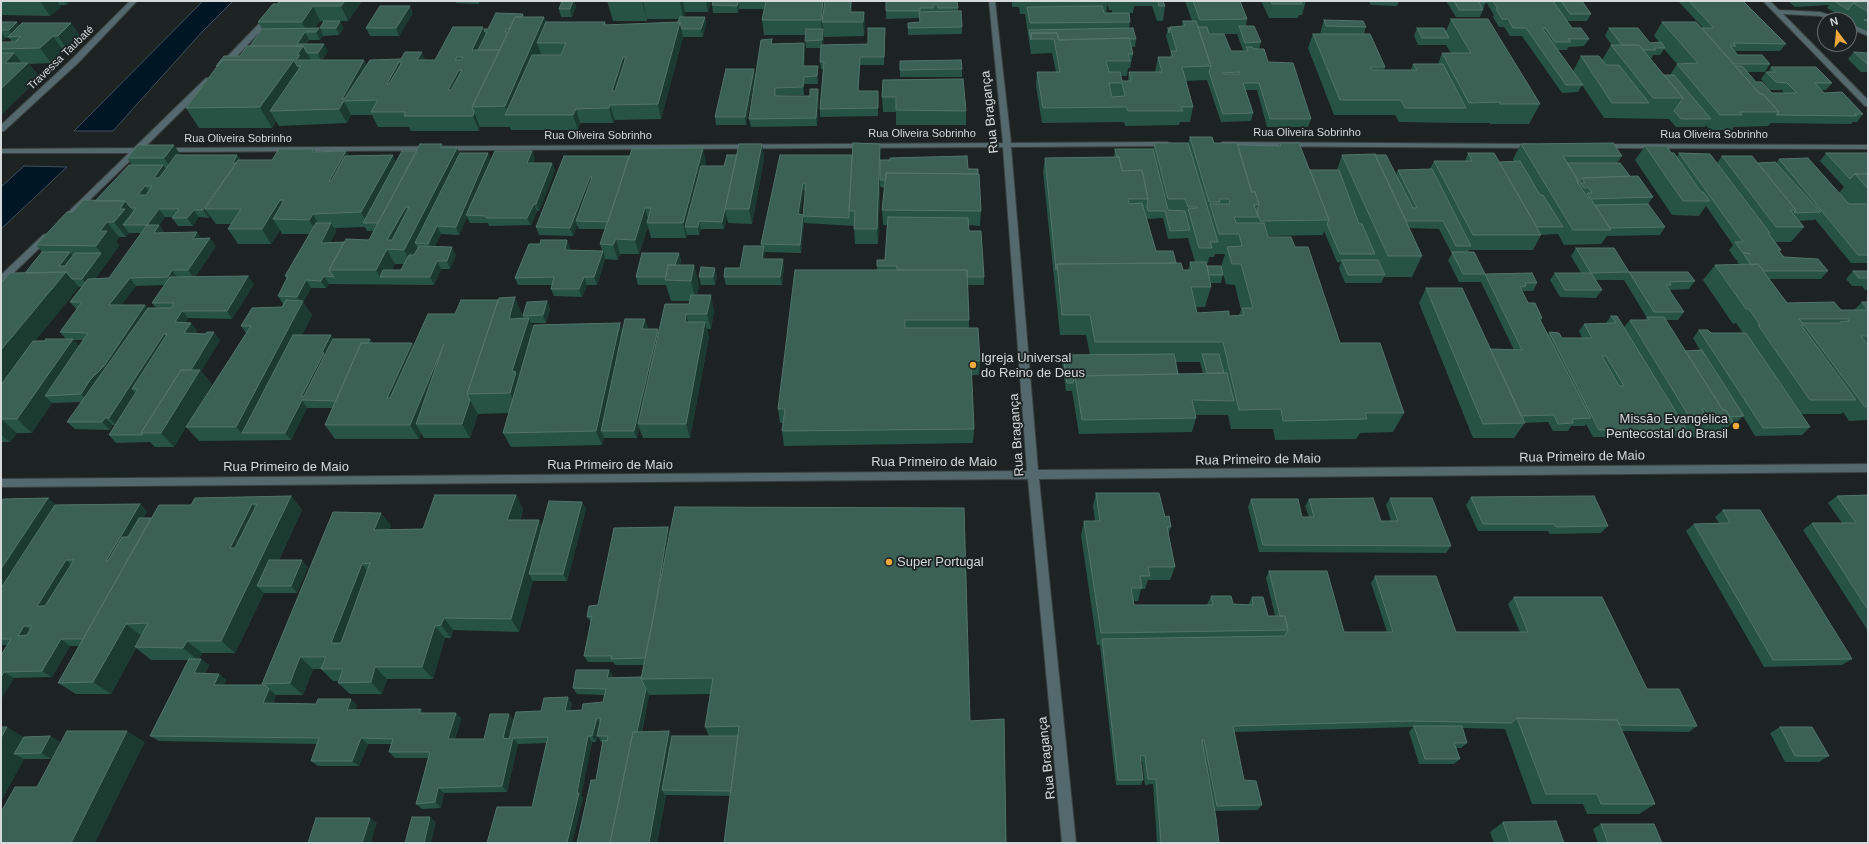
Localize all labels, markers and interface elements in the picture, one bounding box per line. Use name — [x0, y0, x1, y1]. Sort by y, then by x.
north arrow — [1817, 12, 1857, 52]
text: N — [1828, 15, 1839, 28]
street label: Travessa Taubaté — [25, 23, 97, 93]
street label: Rua Bragança — [978, 70, 1002, 154]
street label: Rua Oliveira Sobrinho — [1253, 126, 1361, 140]
street label: Rua Oliveira Sobrinho — [868, 127, 976, 141]
street label: Rua Oliveira Sobrinho — [1660, 128, 1768, 142]
street label: Rua Oliveira Sobrinho — [544, 129, 652, 143]
street label: Rua Oliveira Sobrinho — [184, 132, 292, 146]
place label: Igreja Universal do Reino de Deus — [981, 350, 1085, 381]
marker: Igreja Universal do Reino de Deus — [968, 360, 978, 370]
street label: Rua Bragança — [1006, 393, 1028, 477]
place label: Missão Evangélica Pentecostal do Brasil — [1606, 411, 1728, 442]
marker: Missão Evangélica Pentecostal do Brasil — [1731, 421, 1741, 431]
street label: Rua Primeiro de Maio — [1519, 448, 1645, 466]
street label: Rua Primeiro de Maio — [1195, 451, 1321, 469]
street label: Rua Primeiro de Maio — [871, 454, 997, 470]
street label: Rua Primeiro de Maio — [547, 457, 673, 473]
street label: Rua Primeiro de Maio — [223, 459, 349, 475]
place label: Super Portugal — [897, 554, 984, 570]
marker: Super Portugal — [884, 557, 894, 567]
street label: Rua Bragança — [1035, 716, 1059, 800]

